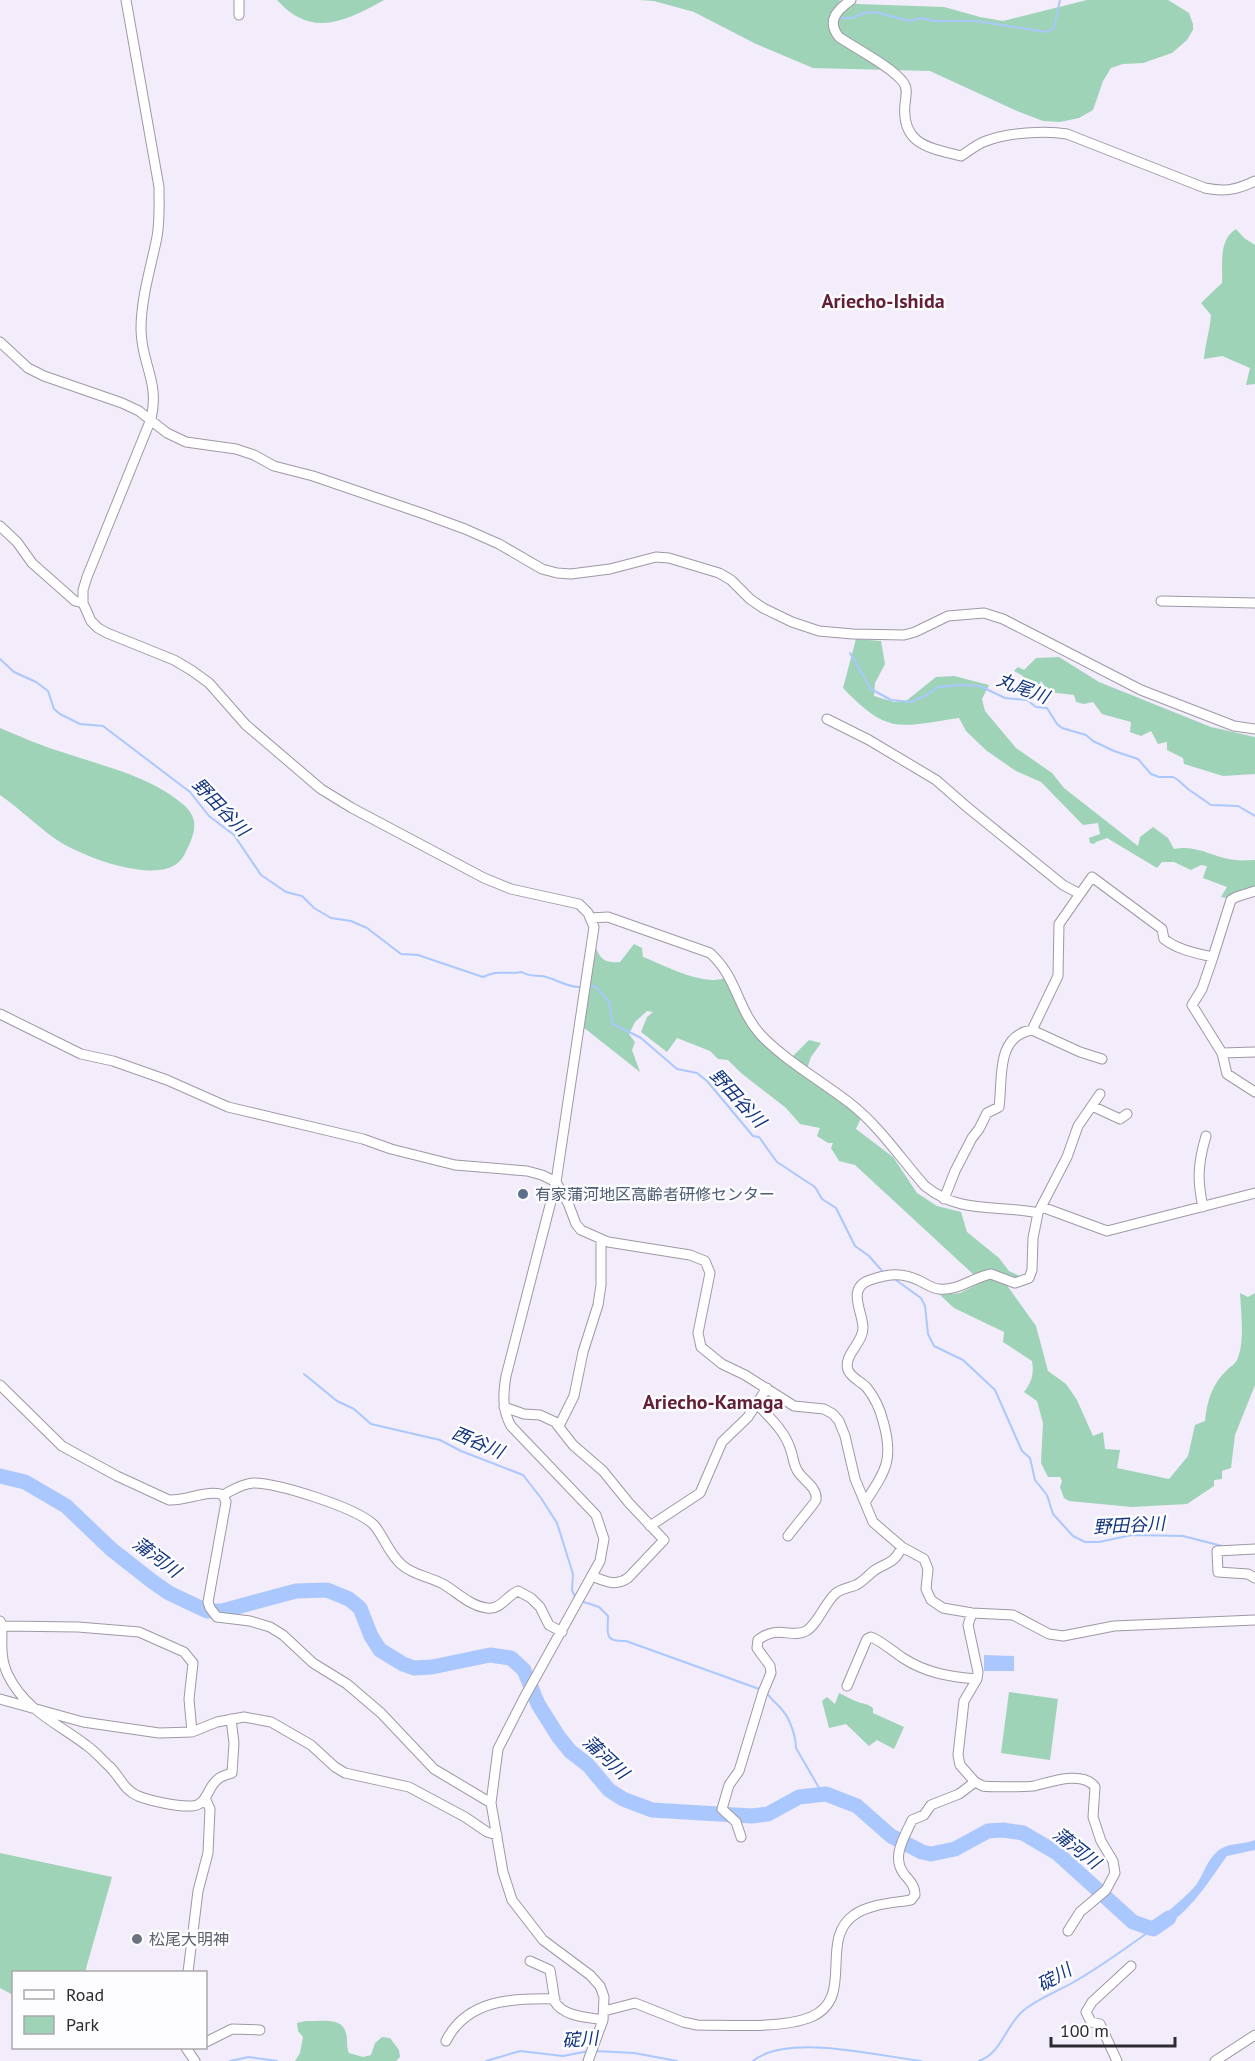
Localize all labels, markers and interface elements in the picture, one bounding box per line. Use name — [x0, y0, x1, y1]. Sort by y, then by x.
district label: Ariecho-Ishida — [821, 288, 945, 314]
water label: 丸尾川 — [994, 668, 1054, 709]
water label: 野田谷川 — [188, 773, 256, 842]
water label: 野田谷川 — [705, 1064, 772, 1134]
place label: 有家蒲河地区高齢者研修センター — [535, 1184, 775, 1204]
marker: 有家蒲河地区高齢者研修センター — [516, 1187, 530, 1201]
district label: Ariecho-Kamaga — [643, 1389, 783, 1415]
water label: 西谷川 — [449, 1421, 509, 1464]
water label: 野田谷川 — [1092, 1512, 1168, 1538]
water label: 蒲河川 — [129, 1532, 187, 1584]
water label: 蒲河川 — [578, 1730, 635, 1785]
water label: 蒲河川 — [1049, 1822, 1107, 1875]
place label: 松尾大明神 — [149, 1929, 229, 1949]
marker: 松尾大明神 — [130, 1932, 144, 1946]
water label: 碇川 — [1033, 1957, 1077, 1996]
legend — [12, 1971, 207, 2049]
text: Road — [66, 1983, 104, 2006]
scale bar — [1051, 2010, 1176, 2048]
text: Park — [66, 2013, 99, 2036]
text: 100 m — [1060, 2019, 1109, 2042]
water label: 碇川 — [561, 2026, 601, 2052]

